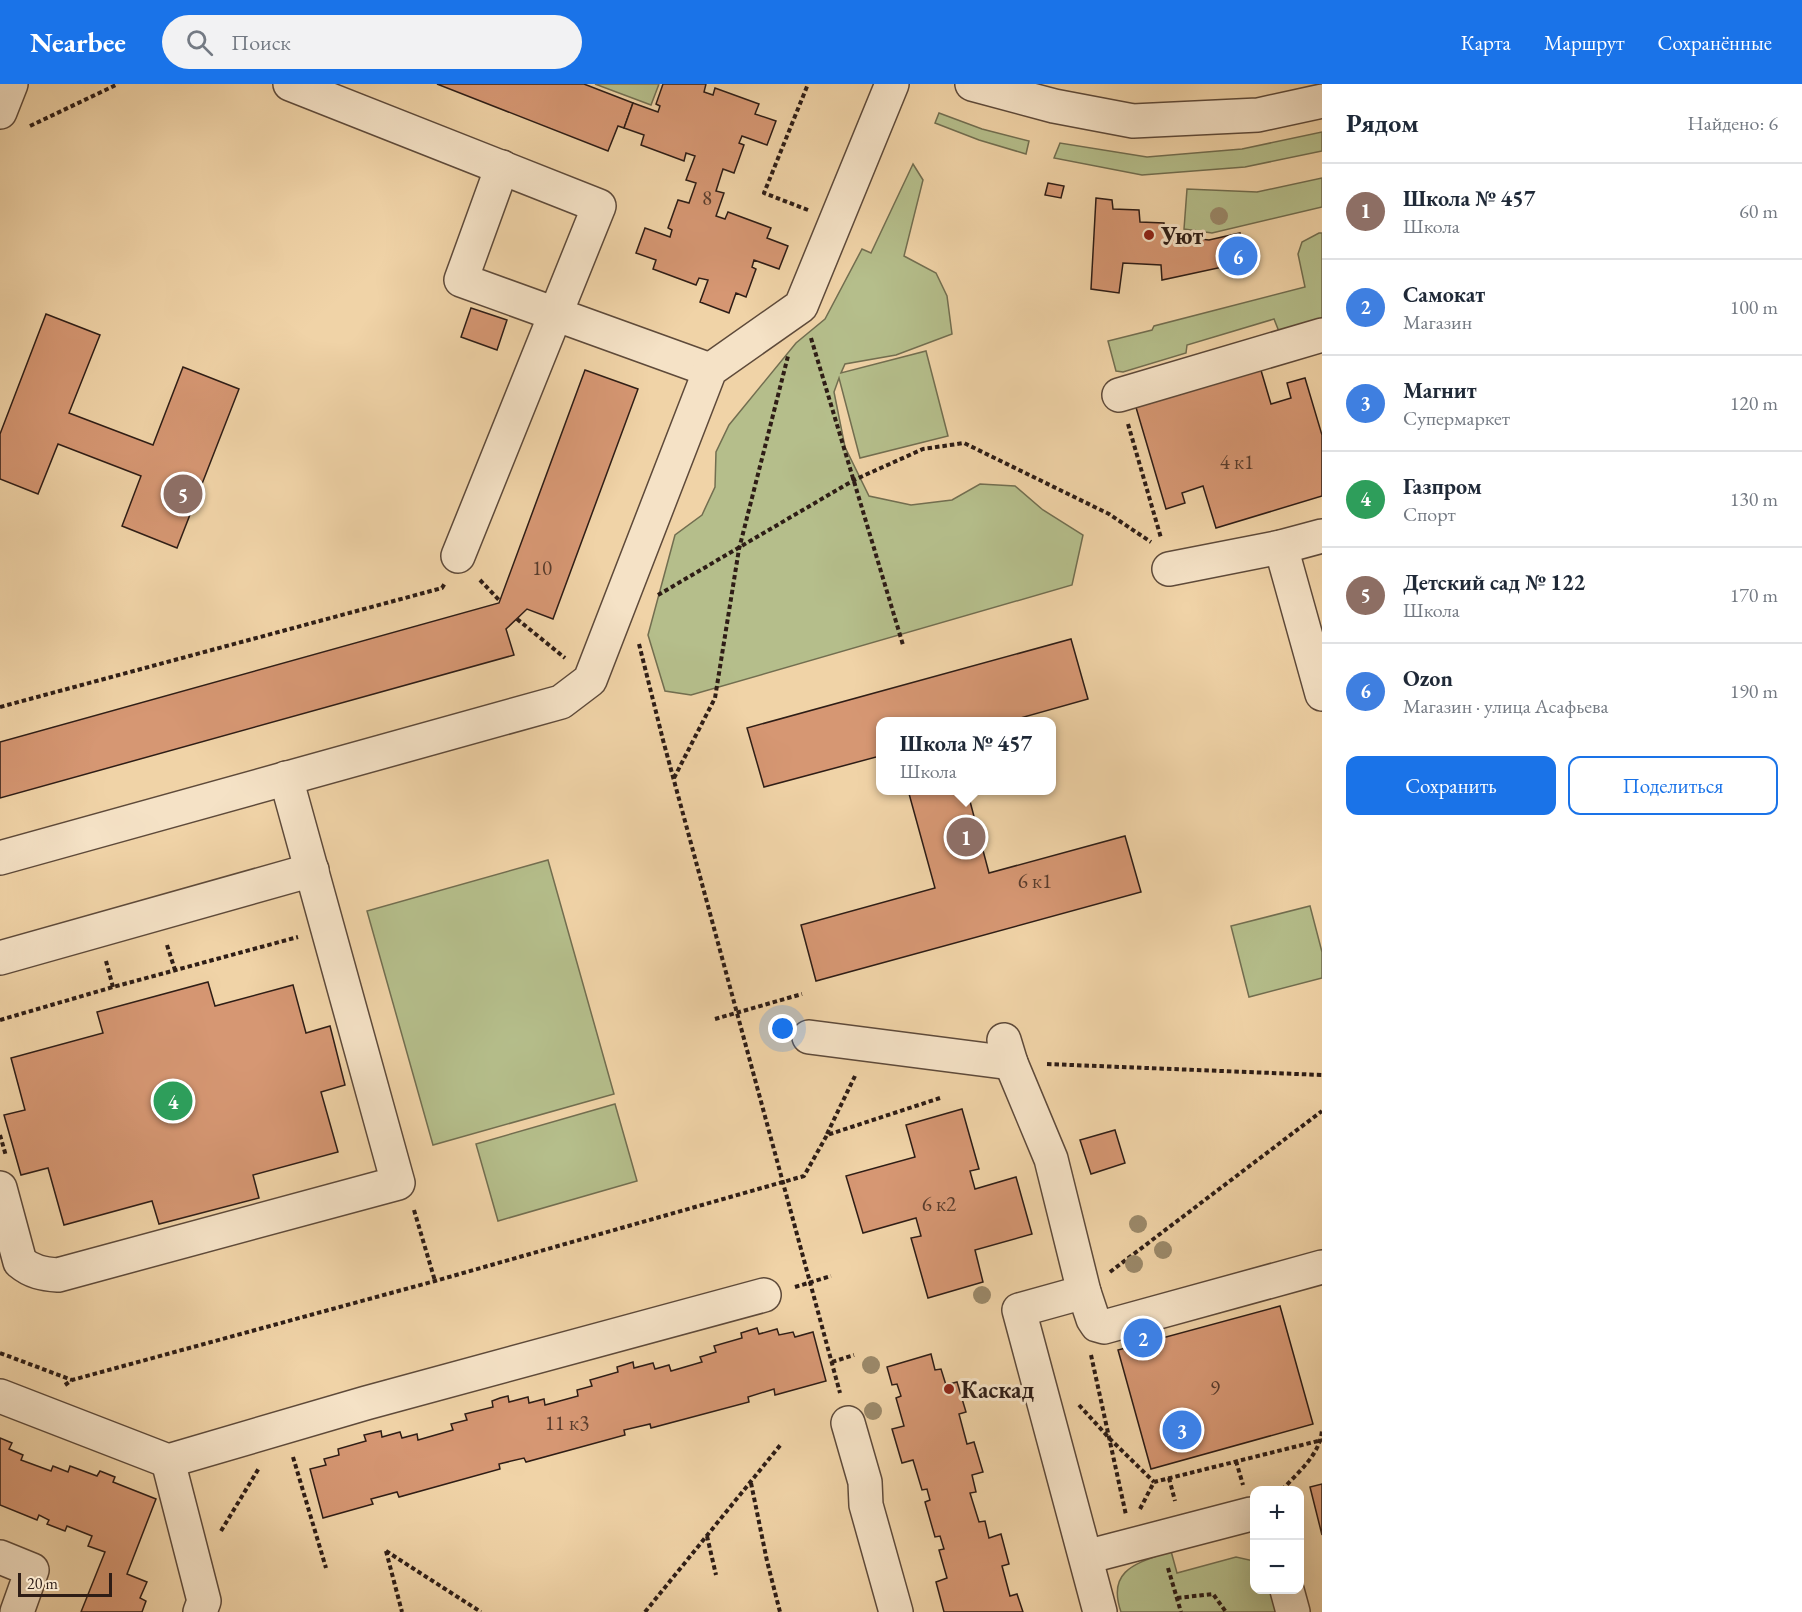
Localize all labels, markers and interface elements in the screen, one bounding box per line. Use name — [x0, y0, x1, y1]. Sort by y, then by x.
search box — [162, 15, 582, 69]
text: Nearbee — [30, 24, 126, 60]
icon: search — [183, 26, 216, 59]
text: Поиск — [231, 28, 291, 57]
text: Карта — [1461, 29, 1511, 56]
text: Маршрут — [1544, 29, 1625, 56]
text: Сохранённые — [1658, 29, 1772, 56]
text: Рядом — [1346, 106, 1419, 140]
text: Найдено: 6 — [1687, 110, 1778, 136]
house number: 8 — [702, 184, 712, 211]
text: Школа № 457 — [1403, 184, 1535, 213]
text: 1 — [1360, 198, 1371, 224]
text: 60 m — [1739, 198, 1778, 224]
text: Школа — [1403, 213, 1460, 239]
place label: Уют — [1160, 220, 1203, 251]
marker: Уют — [1142, 228, 1156, 242]
pin: 6 — [1218, 234, 1258, 279]
text: Самокат — [1403, 280, 1485, 309]
text: 2 — [1360, 294, 1371, 320]
text: 100 m — [1730, 294, 1778, 320]
text: Магазин — [1403, 309, 1472, 335]
text: Магнит — [1403, 376, 1477, 405]
text: 3 — [1360, 390, 1371, 416]
text: 120 m — [1730, 390, 1778, 416]
text: Супермаркет — [1403, 405, 1510, 431]
house number: 4 к1 — [1220, 448, 1254, 475]
pin: 5 — [164, 472, 202, 516]
text: Газпром — [1403, 472, 1482, 501]
text: 4 — [1360, 486, 1371, 512]
text: 130 m — [1730, 486, 1778, 512]
text: Спорт — [1403, 501, 1456, 527]
house number: 10 — [532, 554, 552, 581]
text: Детский сад № 122 — [1403, 568, 1585, 597]
text: 5 — [1360, 582, 1371, 608]
text: 170 m — [1730, 582, 1778, 608]
text: Школа — [1403, 597, 1460, 623]
text: Ozon — [1403, 664, 1453, 693]
text: 6 — [1360, 678, 1371, 704]
text: 190 m — [1730, 678, 1778, 704]
text: Магазин · улица Асафьева — [1403, 693, 1608, 719]
popup — [876, 717, 1056, 795]
text: Школа № 457 — [900, 729, 1032, 758]
button: Сохранить — [1346, 756, 1556, 815]
button: Поделиться — [1568, 756, 1778, 815]
text: Школа — [900, 758, 957, 784]
pin: 1 — [946, 814, 986, 860]
house number: 6 к1 — [1018, 867, 1052, 894]
your location — [768, 1014, 797, 1043]
pin: 4 — [154, 1078, 192, 1124]
house number: 6 к2 — [922, 1190, 956, 1217]
pin: 2 — [1124, 1316, 1162, 1360]
place label: Каскад — [961, 1374, 1035, 1405]
house number: 9 — [1210, 1374, 1220, 1401]
marker: Каскад — [942, 1382, 956, 1396]
pin: 3 — [1162, 1408, 1202, 1452]
house number: 11 к3 — [545, 1409, 589, 1436]
map controls — [1250, 1486, 1304, 1594]
button: + — [1250, 1486, 1304, 1540]
button: − — [1250, 1540, 1304, 1594]
scale bar — [18, 1570, 112, 1598]
text: 20 m — [27, 1573, 58, 1594]

